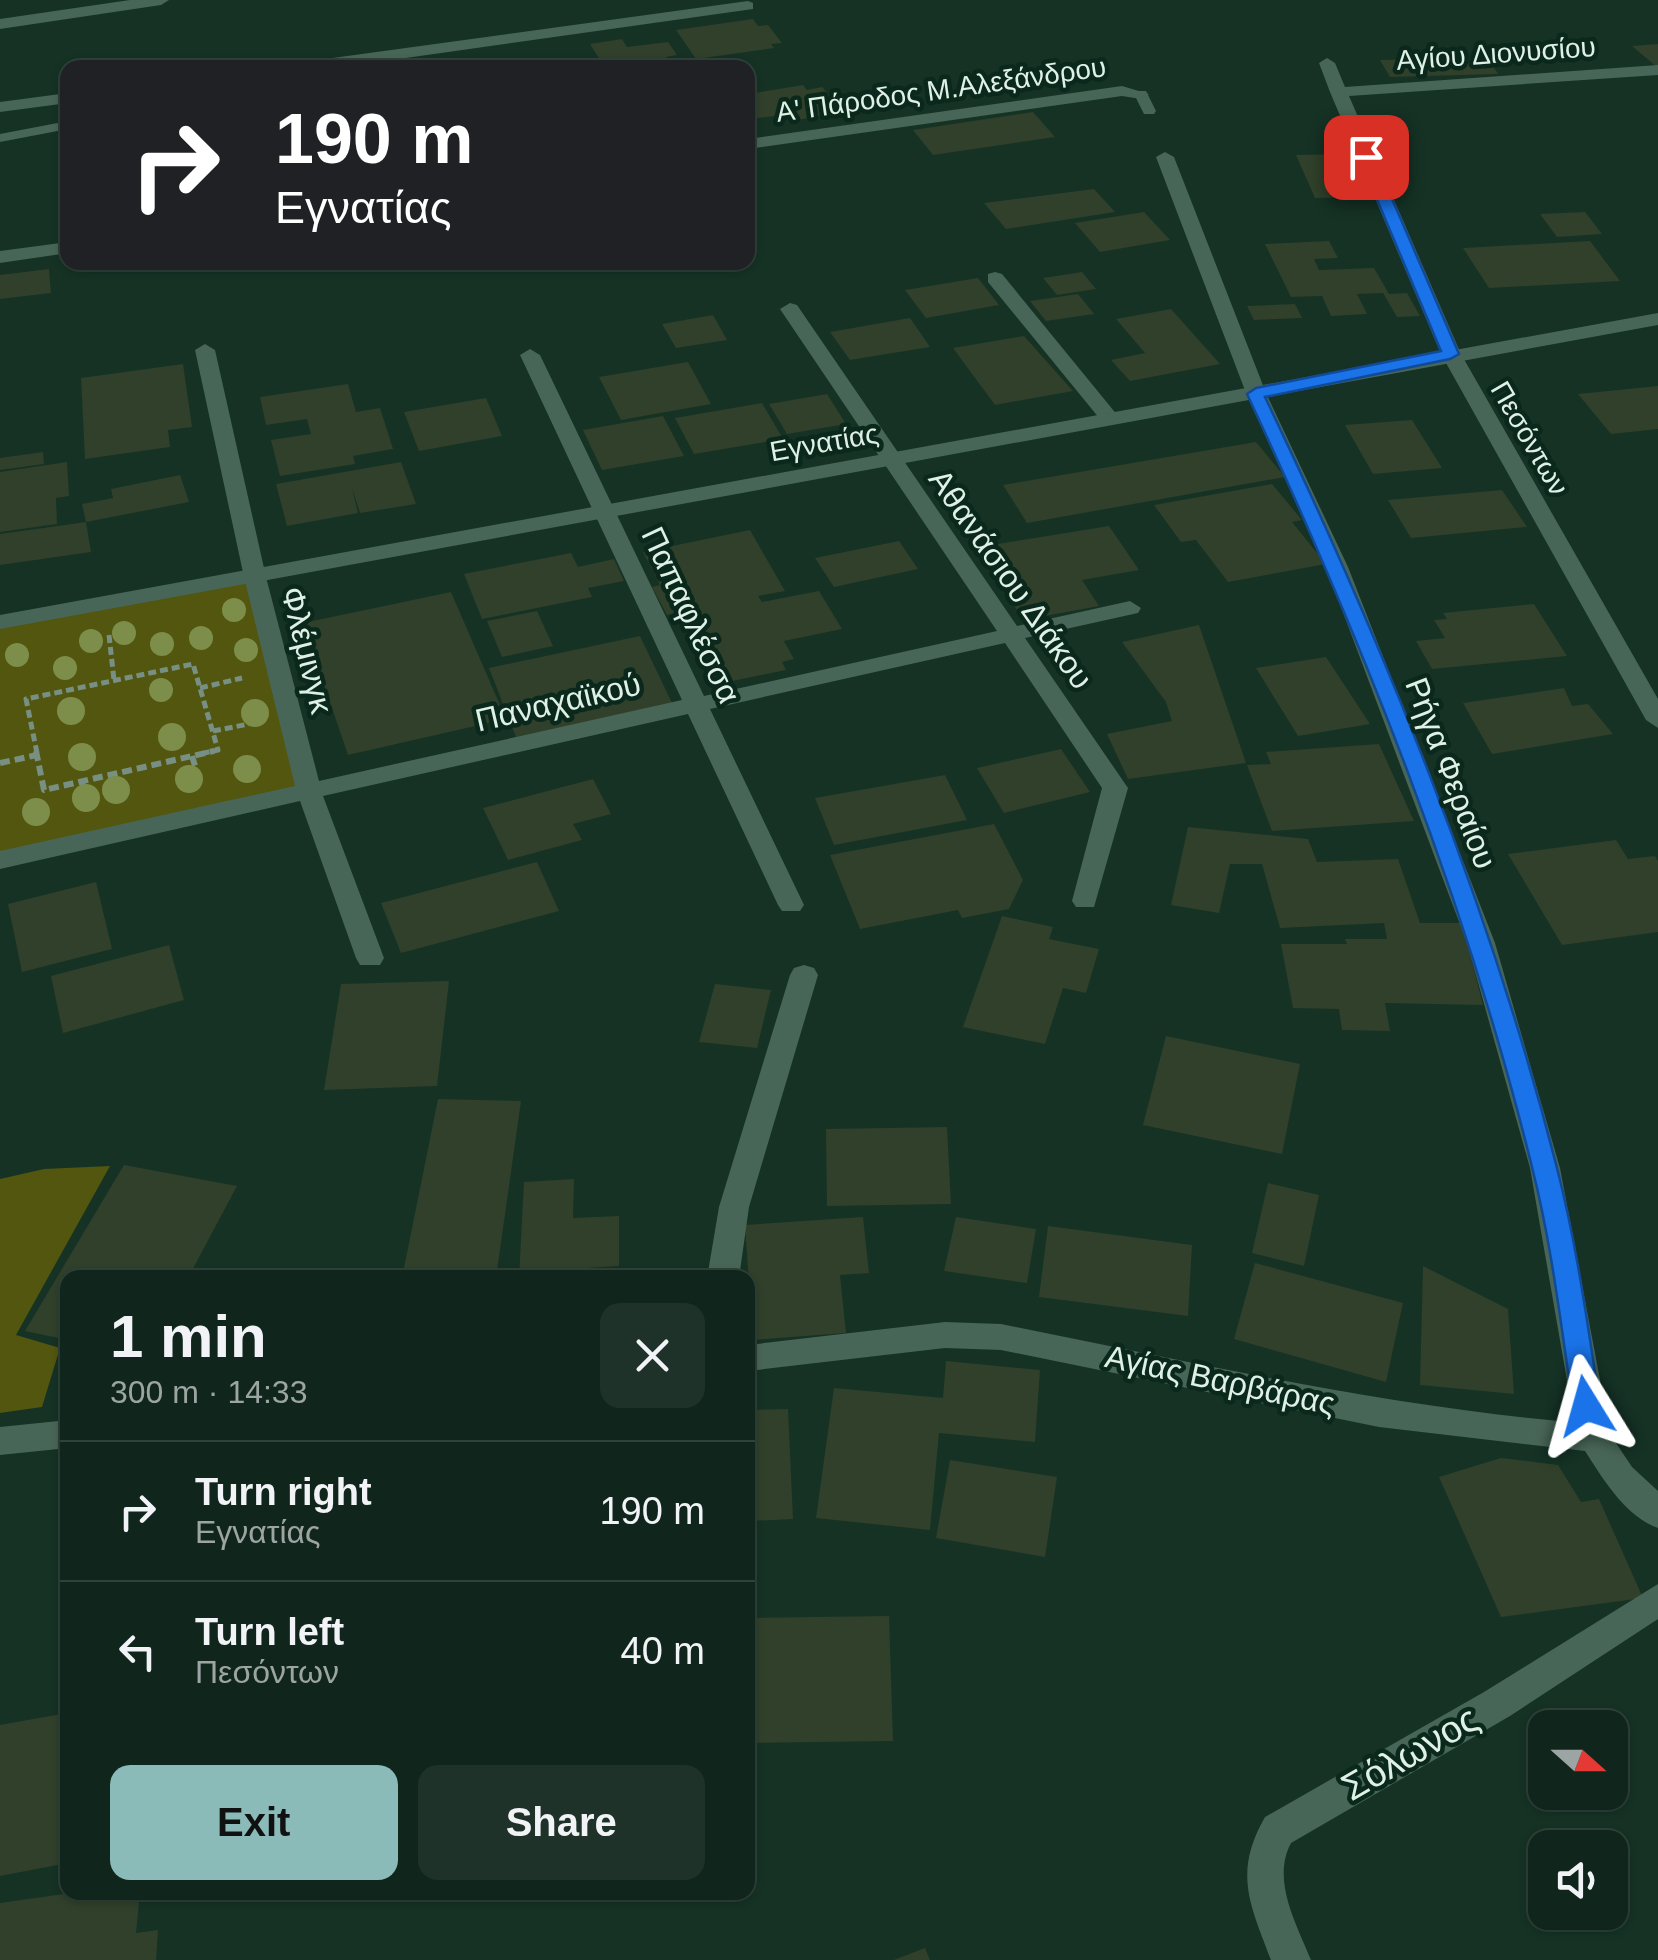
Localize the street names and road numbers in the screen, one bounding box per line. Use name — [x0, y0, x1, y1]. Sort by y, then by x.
street label: Αγίου Διονυσίου — [1395, 31, 1597, 76]
street label: Α' Πάροδος Μ.Αλεξάνδρου — [774, 51, 1108, 128]
street label: Πεσόντων — [1485, 376, 1575, 501]
street label: Εγνατίας — [767, 418, 881, 467]
street label: Αθανάσιου Διάκου — [922, 462, 1100, 696]
street label: Παπαφλέσσα — [635, 521, 747, 709]
street label: Φλέμινγκ — [274, 583, 340, 718]
street label: Παναχαϊκού — [472, 666, 644, 738]
street label: Ρήγα Φεραίου — [1398, 673, 1504, 873]
street label: Αγίας Βαρβάρας — [1102, 1338, 1338, 1422]
street label: Σόλωνος — [1334, 1697, 1486, 1809]

